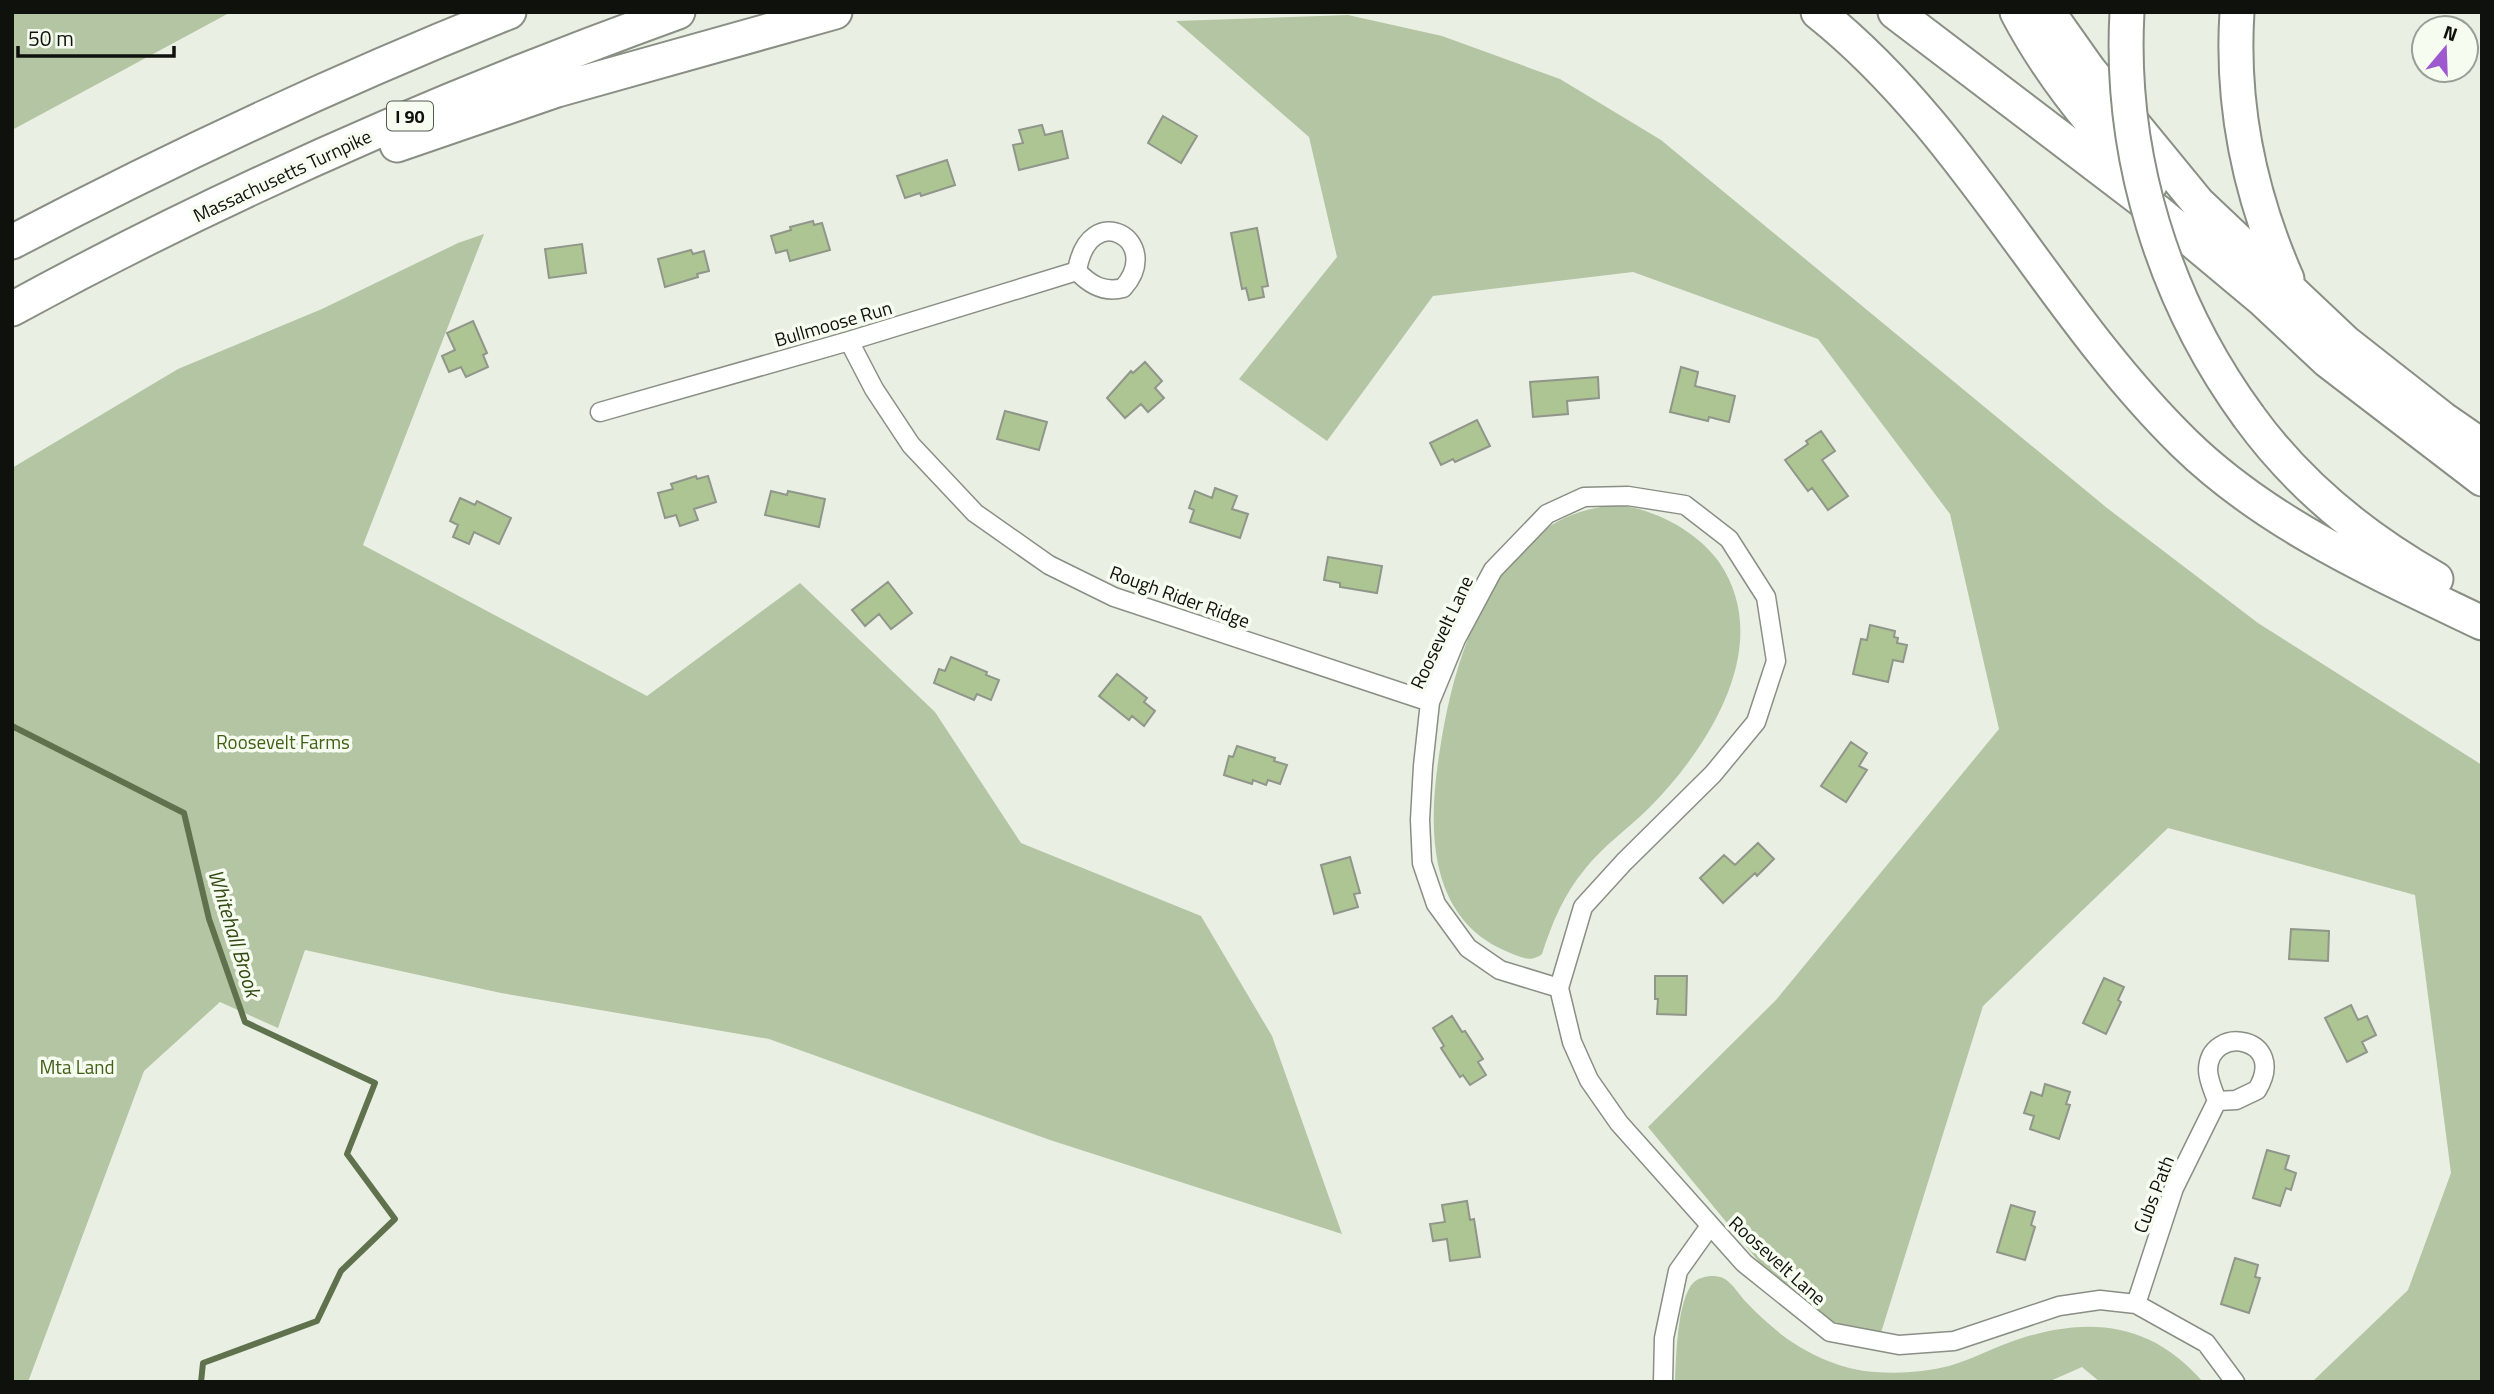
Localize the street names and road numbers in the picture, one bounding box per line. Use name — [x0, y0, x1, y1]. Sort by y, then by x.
road number: I 90 — [387, 102, 433, 131]
street label: Massachusetts Turnpike — [188, 121, 376, 229]
street label: Bullmoose Run — [771, 292, 895, 354]
street label: Rough Rider Ridge — [1106, 557, 1254, 635]
street label: Roosevelt Lane — [1402, 571, 1480, 693]
street label: Cubs Path — [2125, 1151, 2181, 1237]
street label: Roosevelt Lane — [1723, 1208, 1833, 1312]

